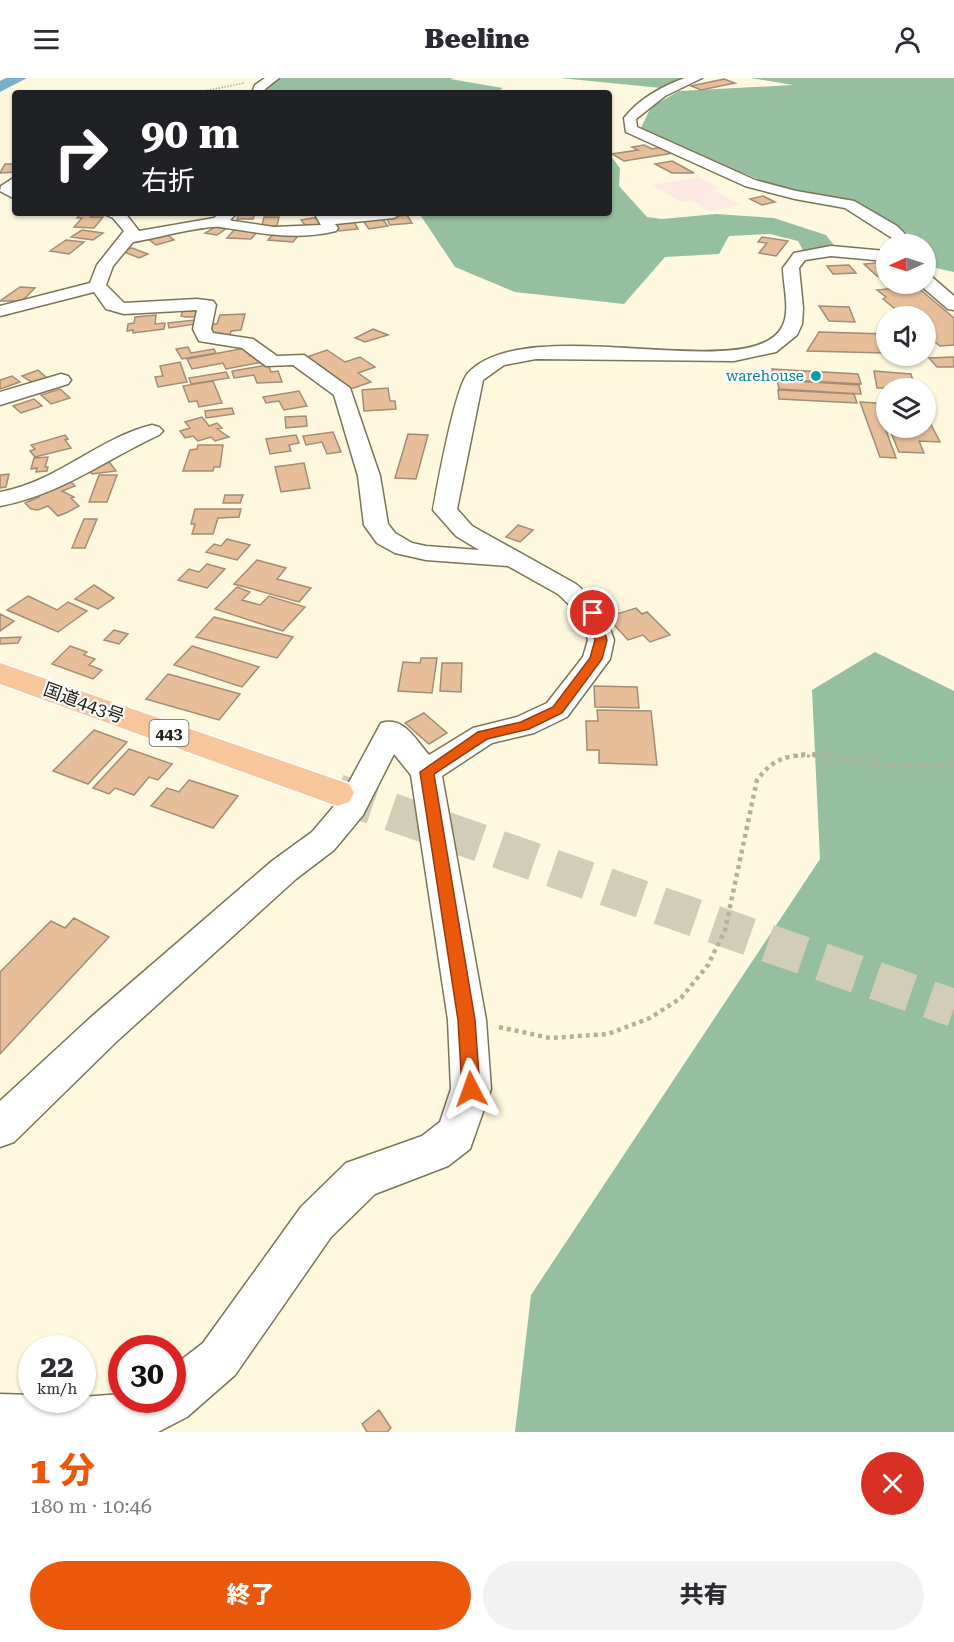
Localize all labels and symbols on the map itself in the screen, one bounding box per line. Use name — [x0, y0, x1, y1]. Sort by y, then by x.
north arrow — [876, 234, 936, 294]
place label: warehouse — [726, 367, 804, 385]
marker: warehouse — [809, 369, 823, 383]
pin — [567, 587, 618, 638]
street label: 国道443号 — [41, 678, 127, 727]
road number: 443 — [150, 720, 188, 746]
position arrow — [439, 1057, 503, 1121]
speed limit sign: 30 — [108, 1335, 186, 1413]

